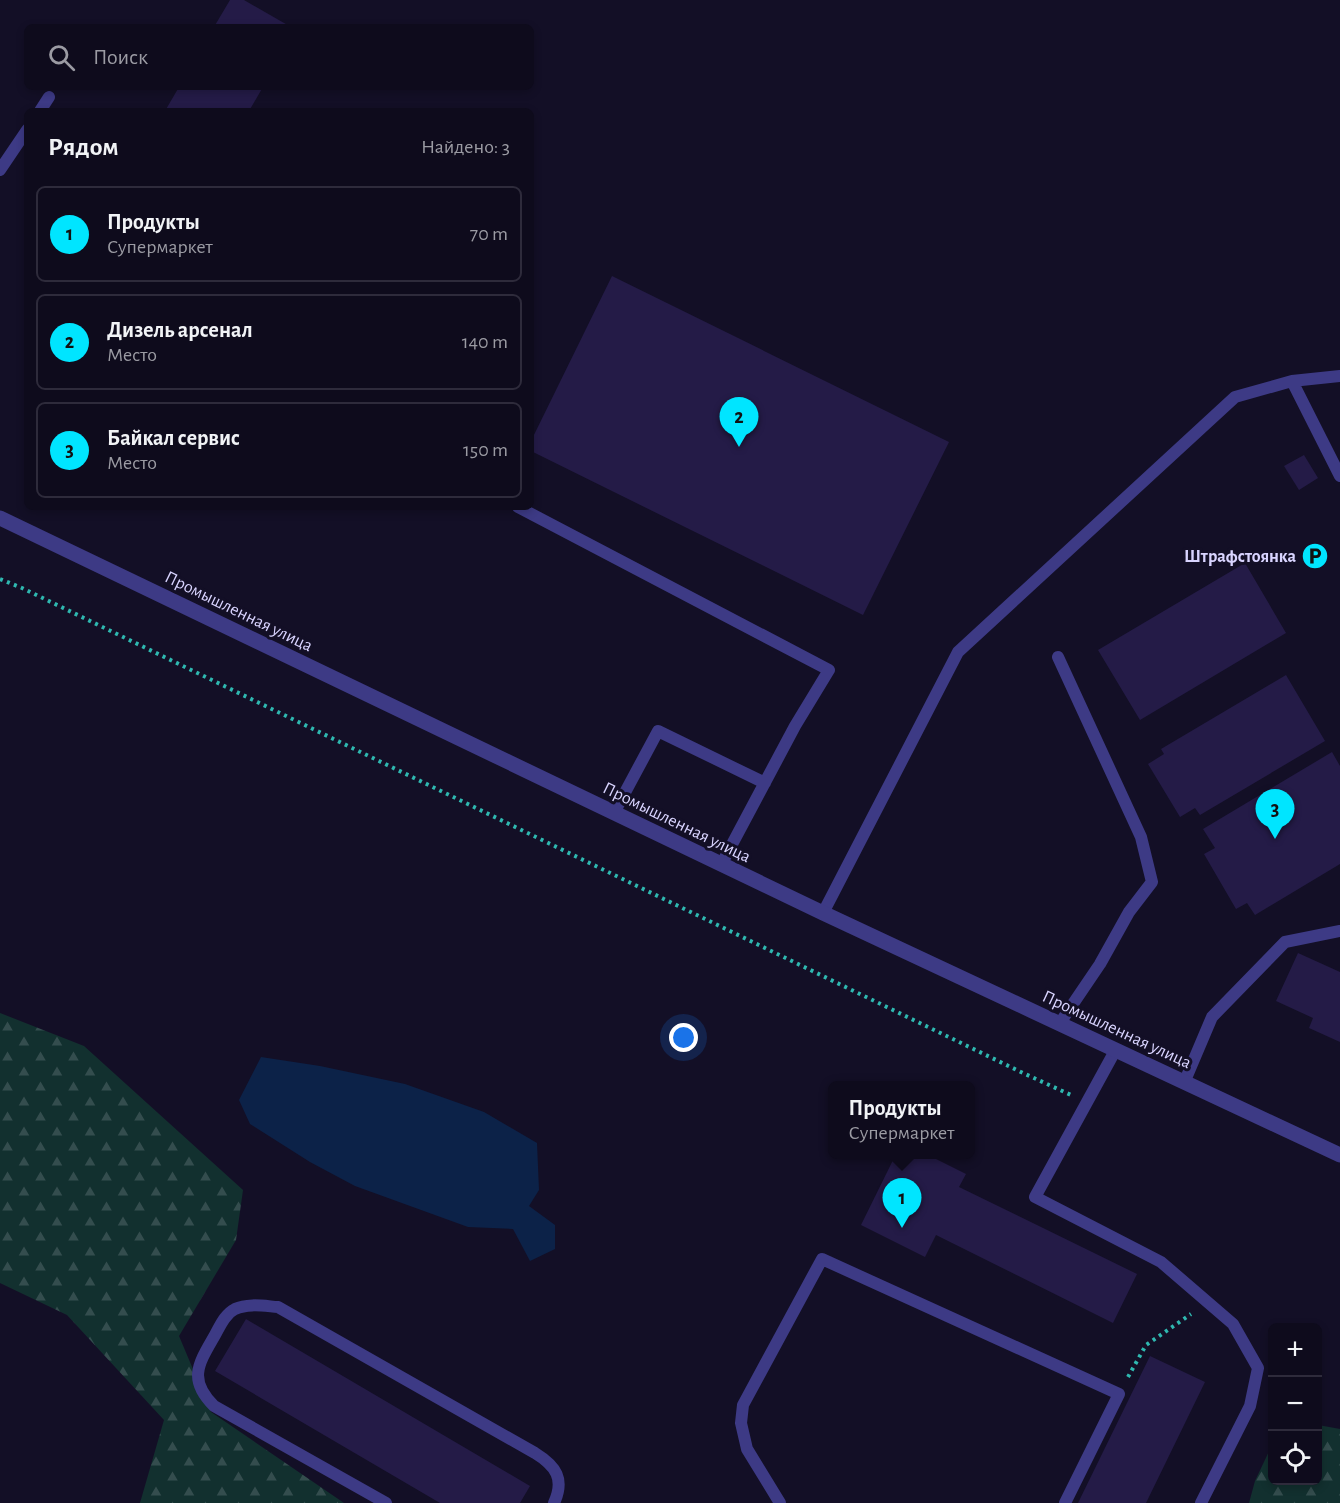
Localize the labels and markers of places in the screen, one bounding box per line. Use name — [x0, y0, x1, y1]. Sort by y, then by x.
pin: 2 — [720, 398, 758, 447]
parking icon: Штрафстоянка — [1300, 541, 1330, 571]
place label: Штрафстоянка — [1184, 548, 1296, 566]
pin: 3 — [1256, 790, 1294, 839]
pin: 1 — [882, 1178, 922, 1228]

